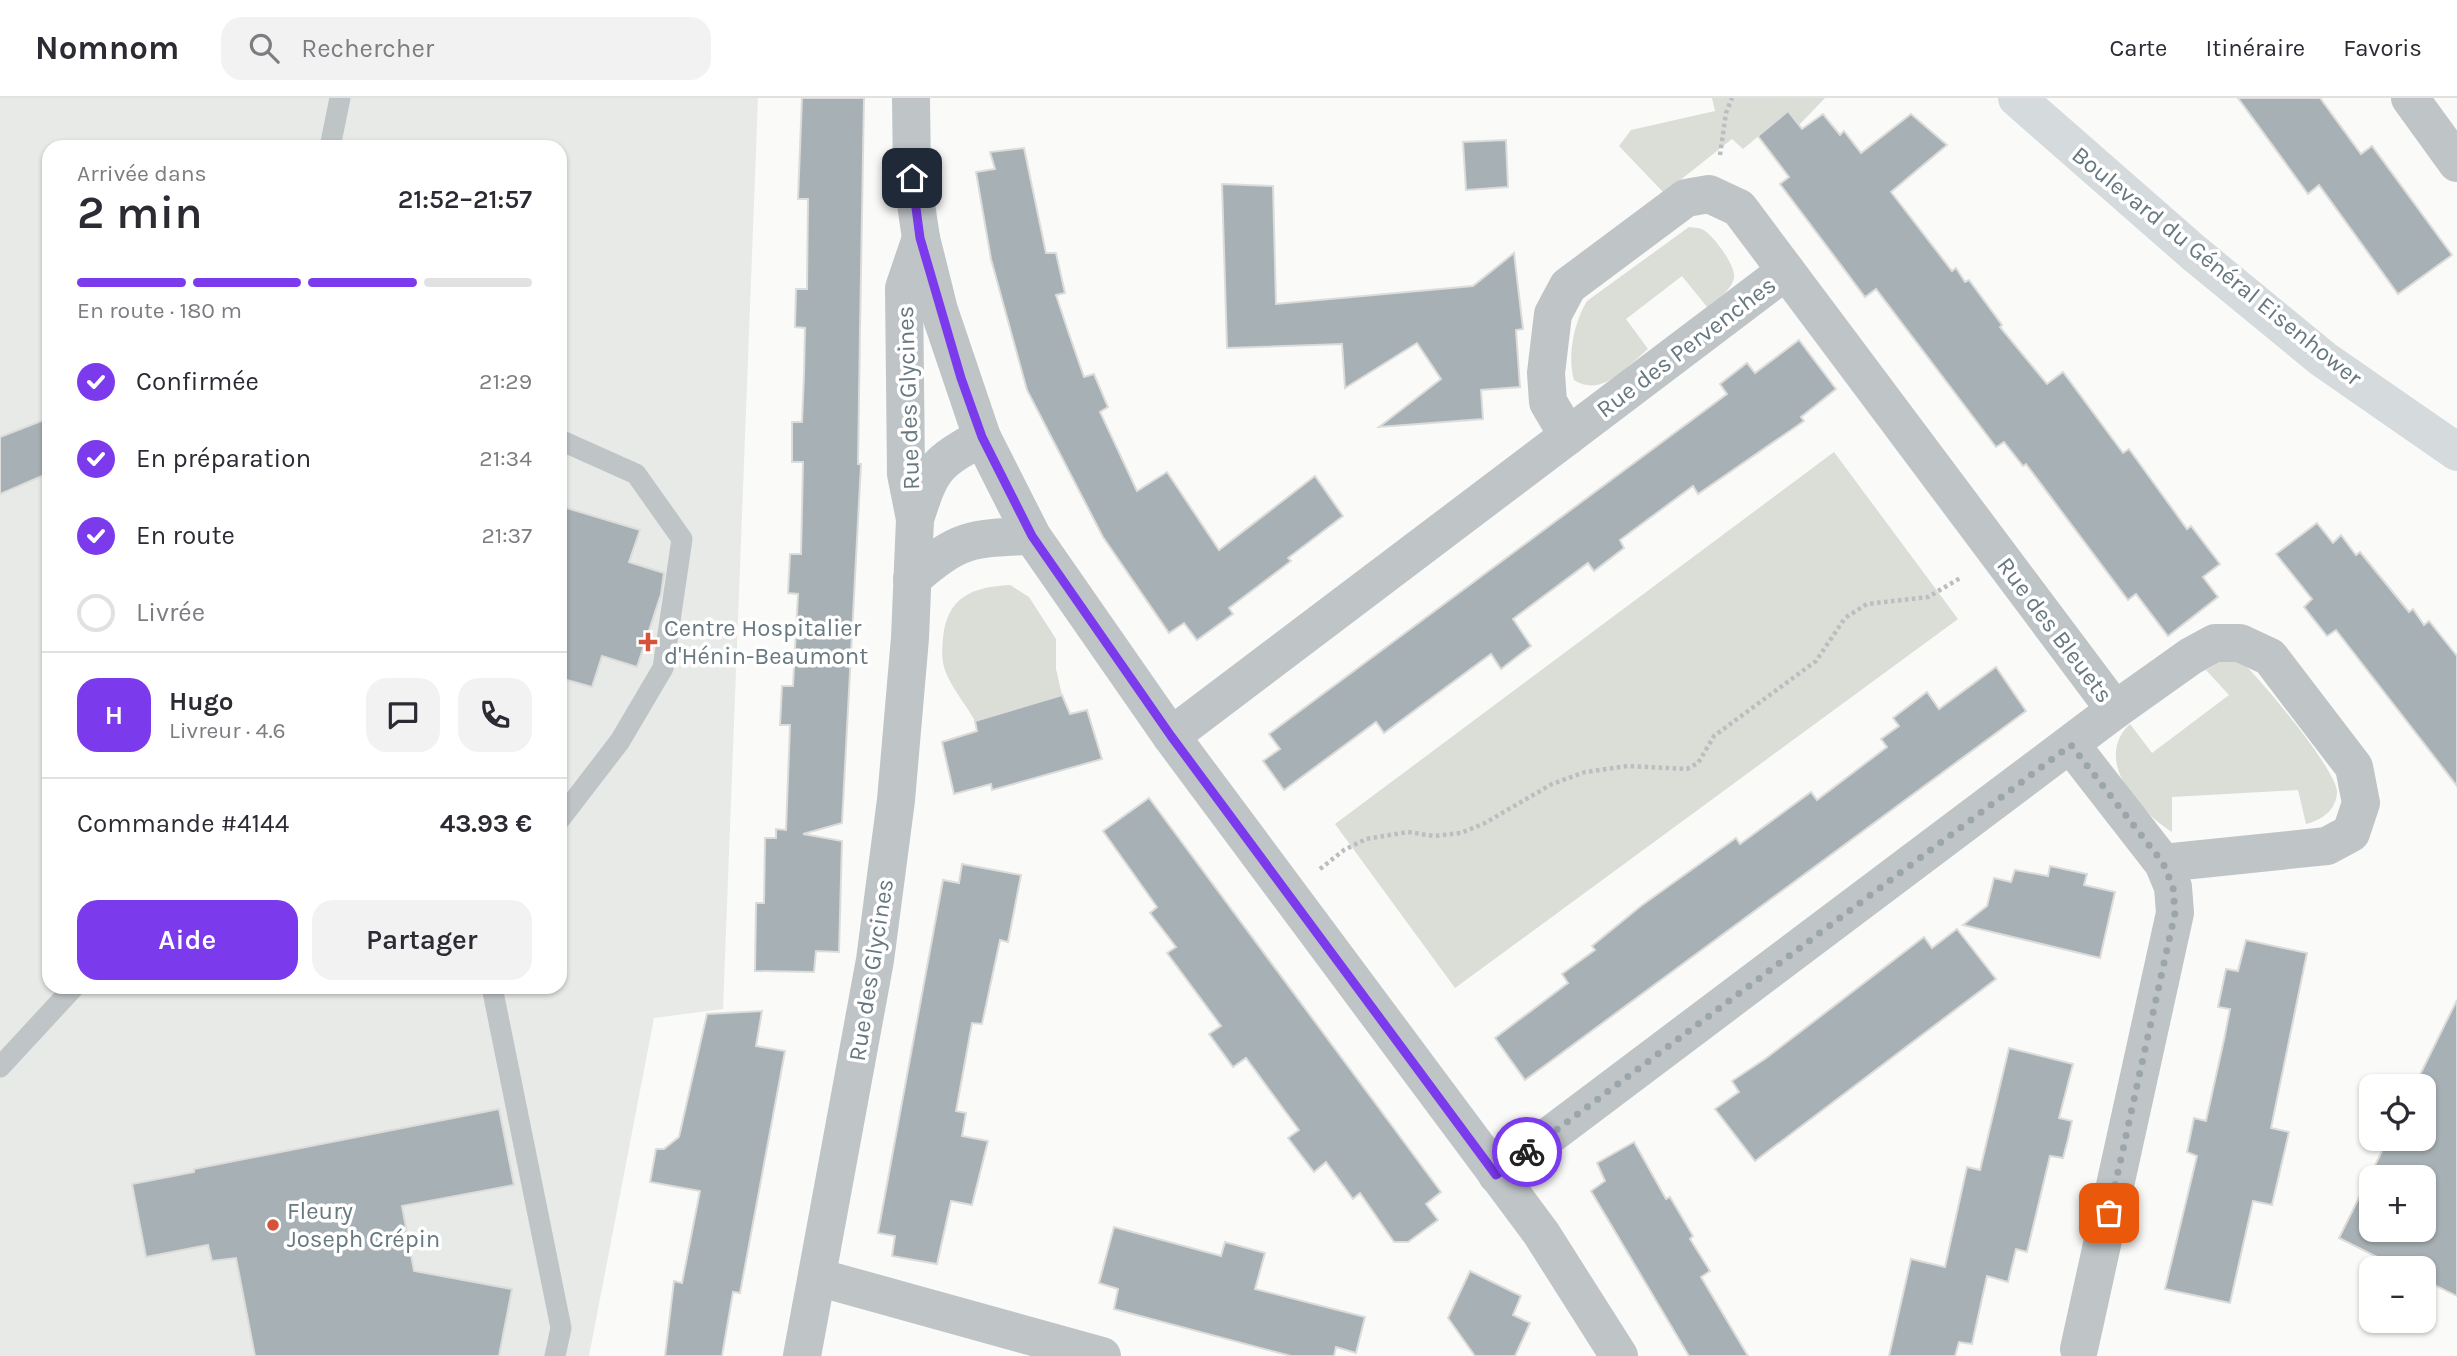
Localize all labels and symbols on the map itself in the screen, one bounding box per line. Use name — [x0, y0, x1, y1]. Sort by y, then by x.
street label: Boulevard du Général Eisenhower — [2066, 140, 2368, 392]
pin — [882, 148, 942, 208]
street label: Rue des Pervenches — [1591, 270, 1781, 424]
street label: Rue des Glycines — [891, 305, 925, 491]
street label: Rue des Bleuets — [1991, 552, 2119, 708]
place label: Centre Hospitalier d'Hénin-Beaumont — [664, 614, 868, 670]
marker: Centre Hospitalier d'Hénin-Beaumont — [638, 632, 658, 652]
street label: Rue des Glycines — [843, 877, 899, 1063]
courier — [1492, 1117, 1562, 1187]
pin — [2079, 1183, 2139, 1243]
place label: Fleury Joseph Crépin — [287, 1197, 440, 1253]
marker: Fleury Joseph Crépin — [265, 1217, 281, 1233]

